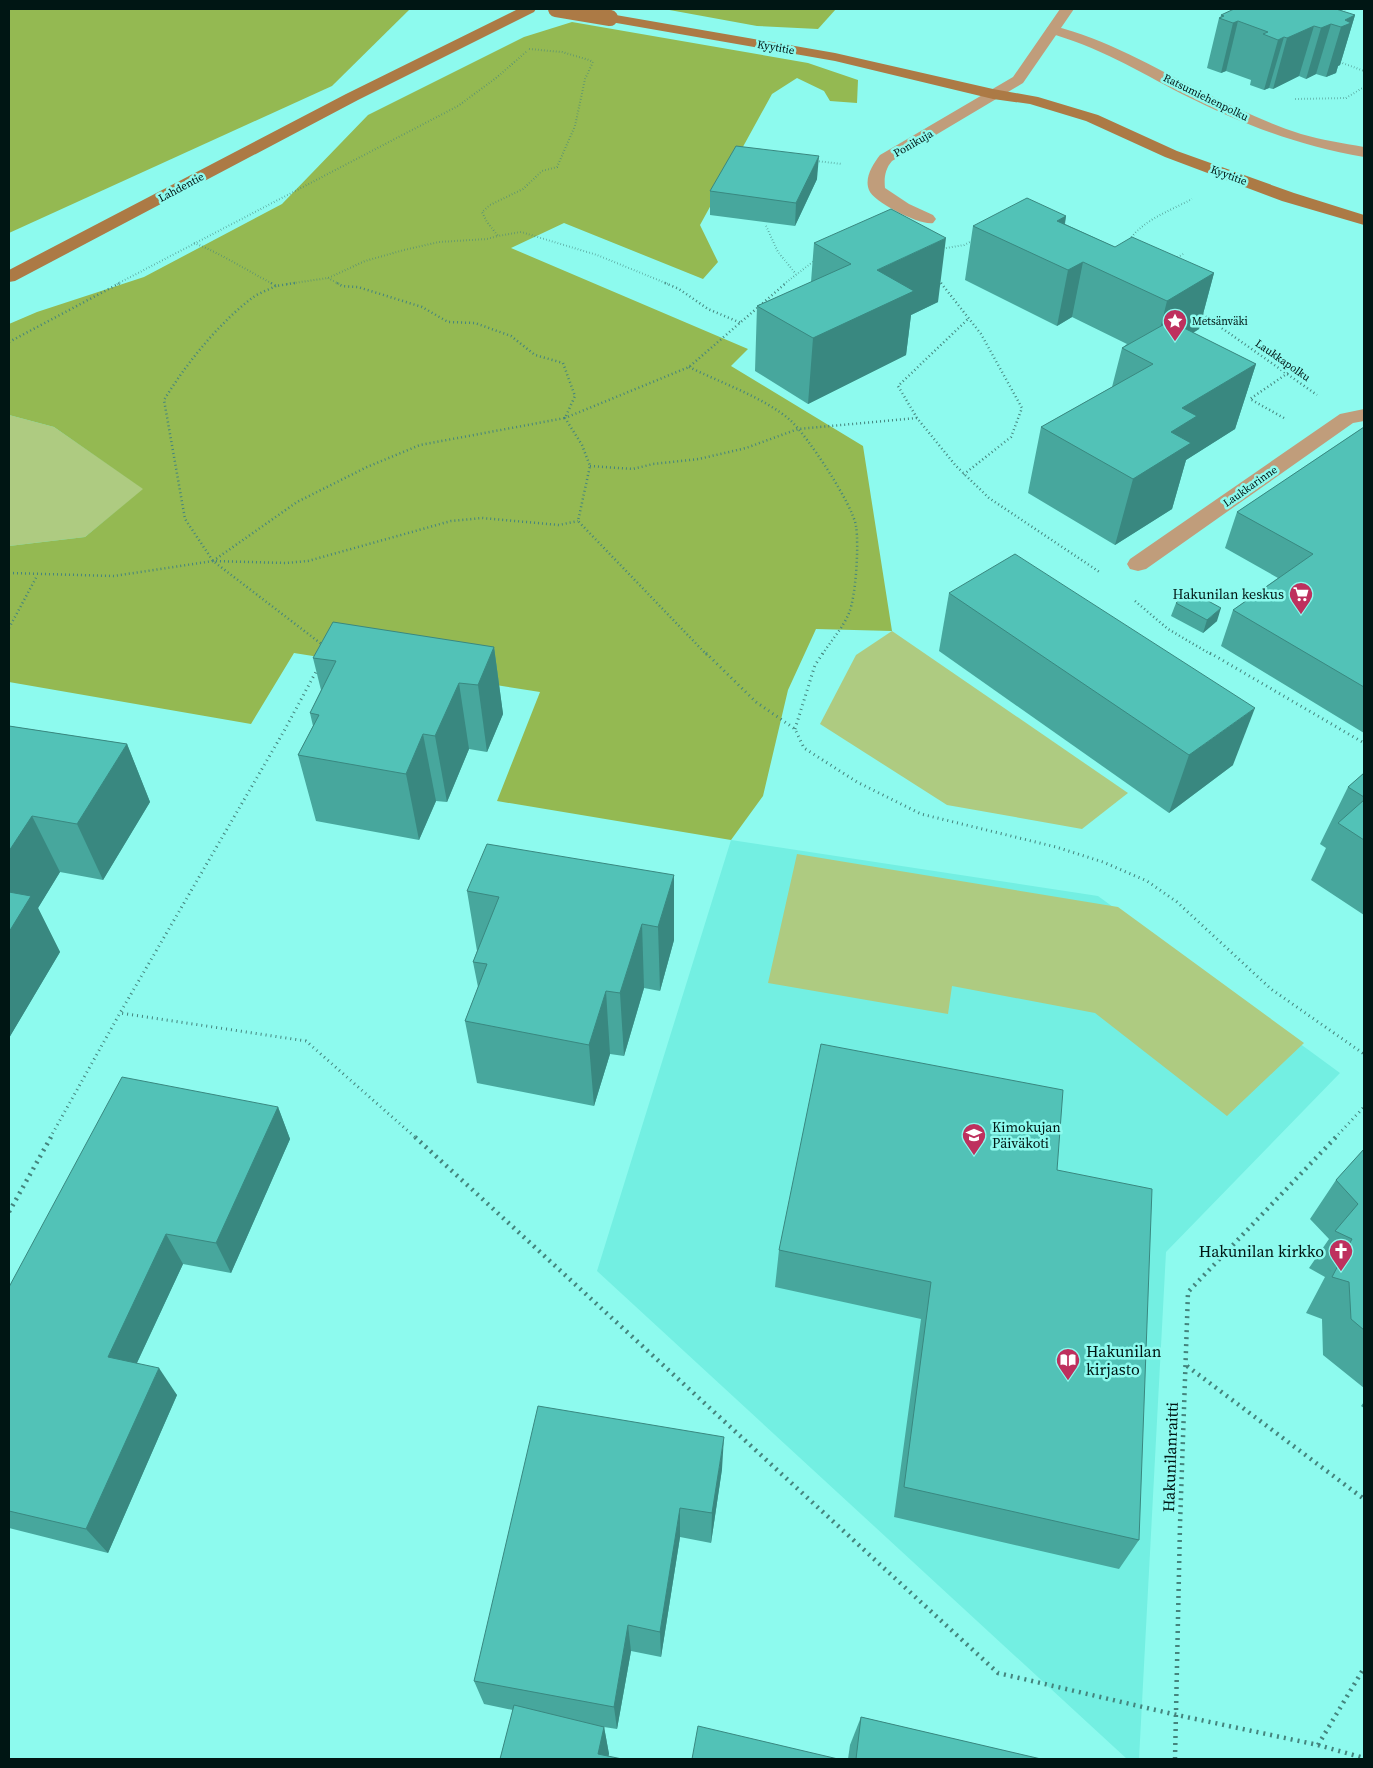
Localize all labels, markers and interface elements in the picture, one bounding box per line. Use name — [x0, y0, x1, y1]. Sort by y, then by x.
street label: Kyytitie — [756, 37, 796, 58]
street label: Ratsumiehenpolku — [1161, 70, 1251, 125]
street label: Ponikuja — [891, 126, 936, 161]
street label: Kyytitie — [1209, 162, 1249, 189]
street label: Lahdentie — [156, 169, 207, 206]
place icon: Metsänväki — [1162, 308, 1188, 342]
place label: Metsänväki — [1192, 314, 1248, 329]
street label: Laukkapolku — [1252, 336, 1314, 385]
street label: Laukkarinne — [1220, 462, 1281, 511]
supermarket icon: Hakunilan keskus — [1288, 581, 1314, 615]
place label: Hakunilan keskus — [1172, 584, 1284, 604]
place label: Kimokujan Päiväkoti — [992, 1117, 1061, 1153]
school or university icon: Kimokujan Päiväkoti — [961, 1122, 987, 1156]
church icon: Hakunilan kirkko — [1328, 1238, 1354, 1272]
place label: Hakunilan kirkko — [1199, 1240, 1324, 1262]
place label: Hakunilan kirjasto — [1086, 1340, 1162, 1380]
library icon: Hakunilan kirjasto — [1055, 1347, 1081, 1381]
street label: Hakunilanraitti — [1157, 1401, 1183, 1512]

